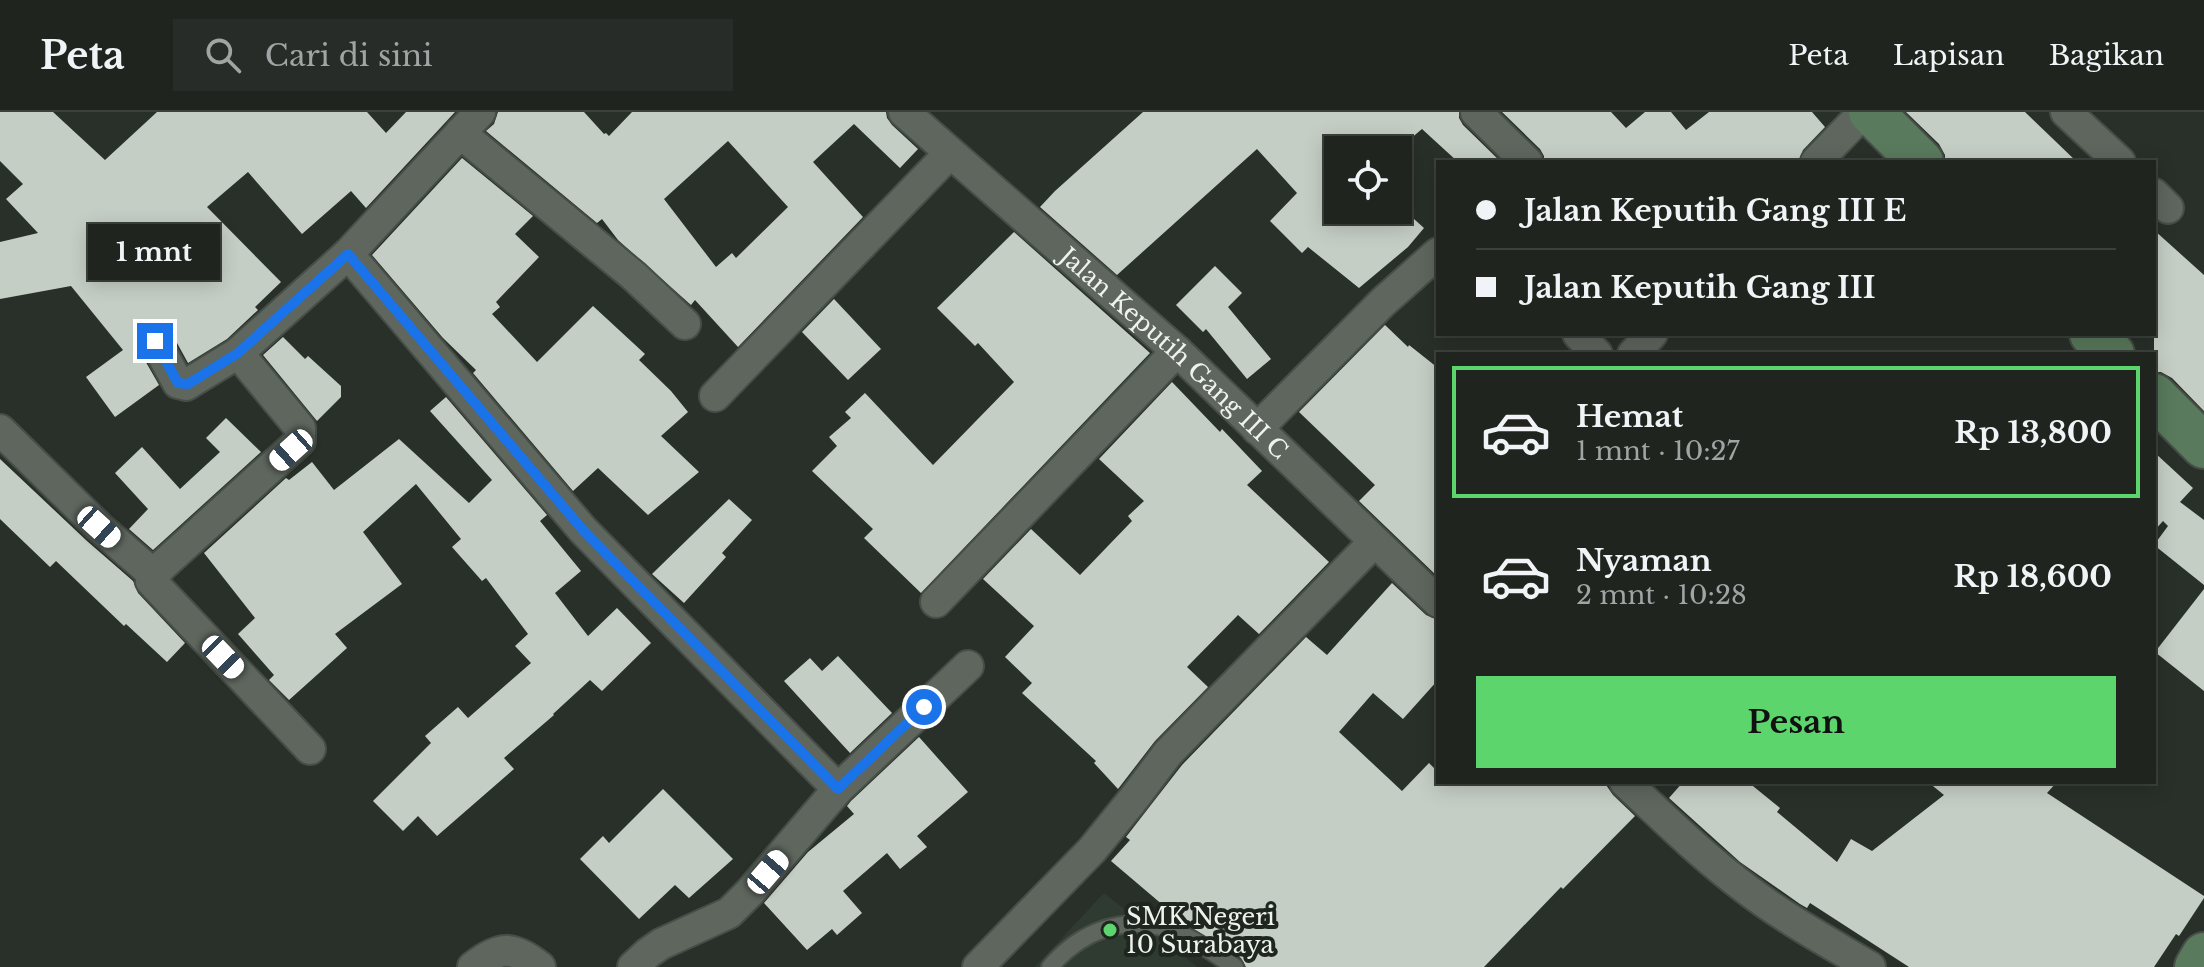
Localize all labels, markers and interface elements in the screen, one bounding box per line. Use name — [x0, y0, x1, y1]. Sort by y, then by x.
search box — [173, 19, 733, 91]
text: Peta — [40, 32, 125, 79]
icon: search — [201, 33, 245, 77]
text: Cari di sini — [265, 37, 433, 74]
text: Peta — [1788, 38, 1849, 73]
text: Lapisan — [1893, 38, 2005, 73]
text: Bagikan — [2049, 38, 2164, 73]
map controls — [1324, 136, 1412, 224]
button: locate — [1324, 136, 1412, 224]
text: Jalan Keputih Gang III E — [1524, 192, 1907, 229]
callout: 1 mnt — [89, 225, 221, 281]
text: 1 mnt — [116, 236, 192, 268]
street label: Jalan Keputih Gang III C — [1052, 239, 1294, 465]
text: Jalan Keputih Gang III — [1524, 269, 1876, 306]
route end — [137, 323, 173, 359]
icon: car — [1480, 396, 1552, 468]
text: Hemat — [1576, 398, 1683, 435]
text: Rp 13,800 — [1954, 414, 2112, 451]
car — [265, 425, 317, 475]
text: 1 mnt · 10:27 — [1576, 435, 1740, 467]
car — [73, 502, 125, 552]
icon: car — [1480, 540, 1552, 612]
text: Nyaman — [1576, 542, 1712, 579]
text: Rp 18,600 — [1954, 558, 2112, 595]
text: 2 mnt · 10:28 — [1576, 579, 1747, 611]
car — [198, 631, 248, 683]
button: Pesan — [1476, 676, 2116, 768]
route start — [906, 689, 942, 725]
car — [743, 846, 793, 898]
place label: SMK Negeri 10 Surabaya — [1126, 902, 1275, 959]
marker: SMK Negeri 10 Surabaya — [1101, 921, 1119, 939]

